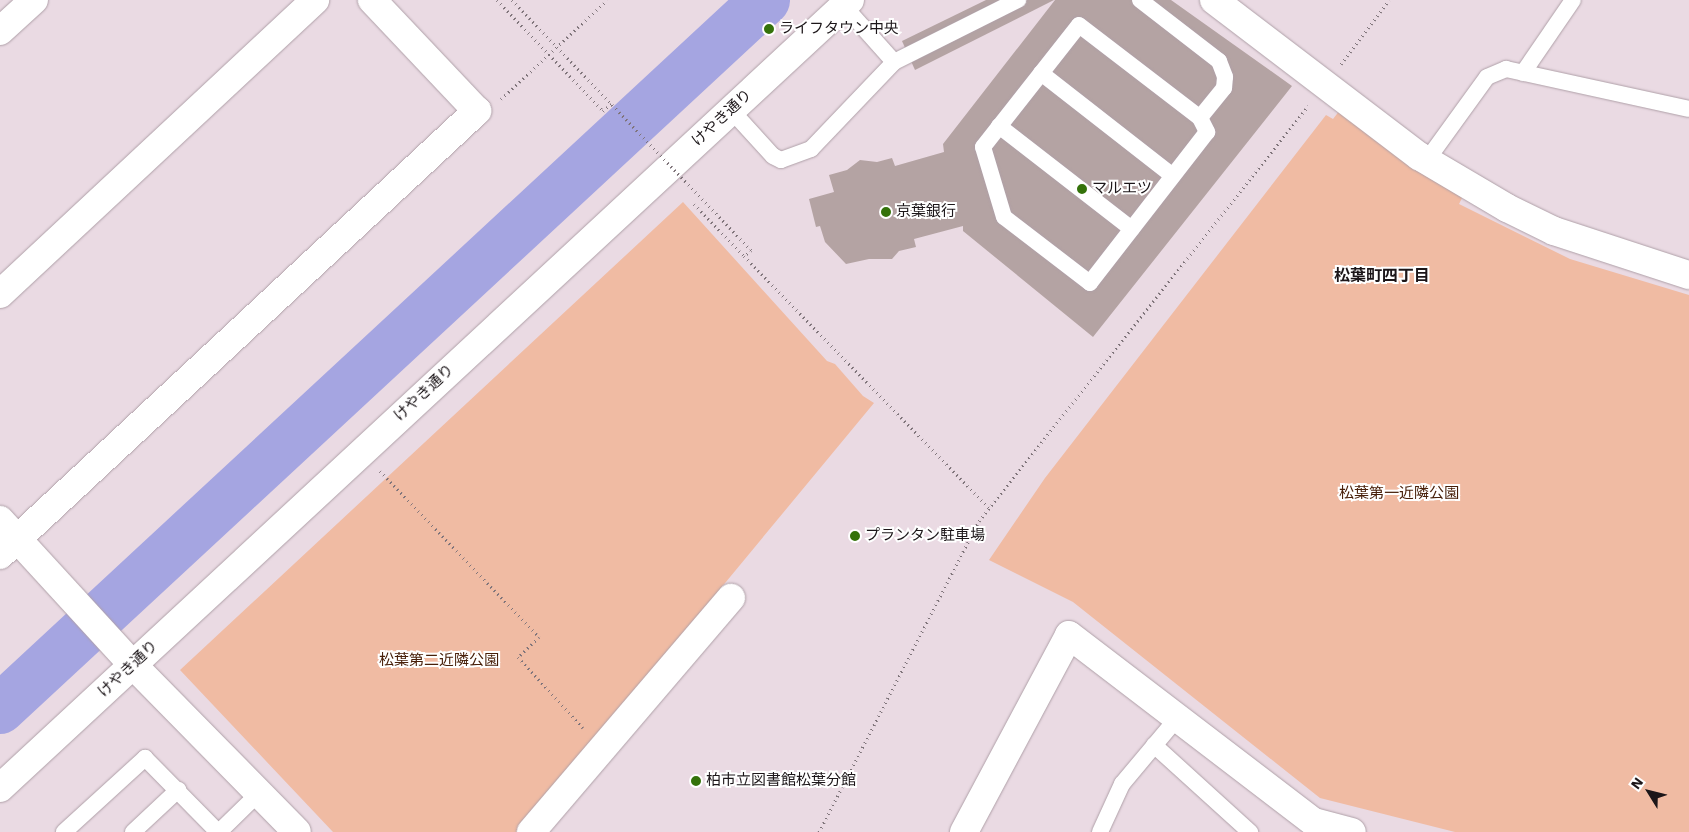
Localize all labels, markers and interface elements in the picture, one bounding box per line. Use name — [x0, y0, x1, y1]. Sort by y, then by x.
place label: ライフタウン中央 — [779, 20, 899, 38]
marker: ライフタウン中央 — [763, 23, 775, 35]
street label: けやき通り — [688, 86, 756, 150]
place label: マルエツ — [1092, 180, 1152, 198]
marker: マルエツ — [1076, 183, 1088, 195]
place label: 京葉銀行 — [896, 203, 956, 221]
marker: 京葉銀行 — [880, 206, 892, 218]
district label: 松葉町四丁目 — [1334, 266, 1430, 286]
street label: けやき通り — [390, 361, 458, 425]
park label: 松葉第一近隣公園 — [1339, 485, 1459, 503]
place label: プランタン駐車場 — [865, 527, 985, 545]
marker: プランタン駐車場 — [849, 530, 861, 542]
street label: けやき通り — [94, 637, 162, 701]
park label: 松葉第二近隣公園 — [379, 652, 499, 670]
north arrow — [1624, 767, 1674, 817]
place label: 柏市立図書館松葉分館 — [706, 772, 856, 790]
text: N — [1627, 774, 1646, 792]
marker: 柏市立図書館松葉分館 — [690, 775, 702, 787]

